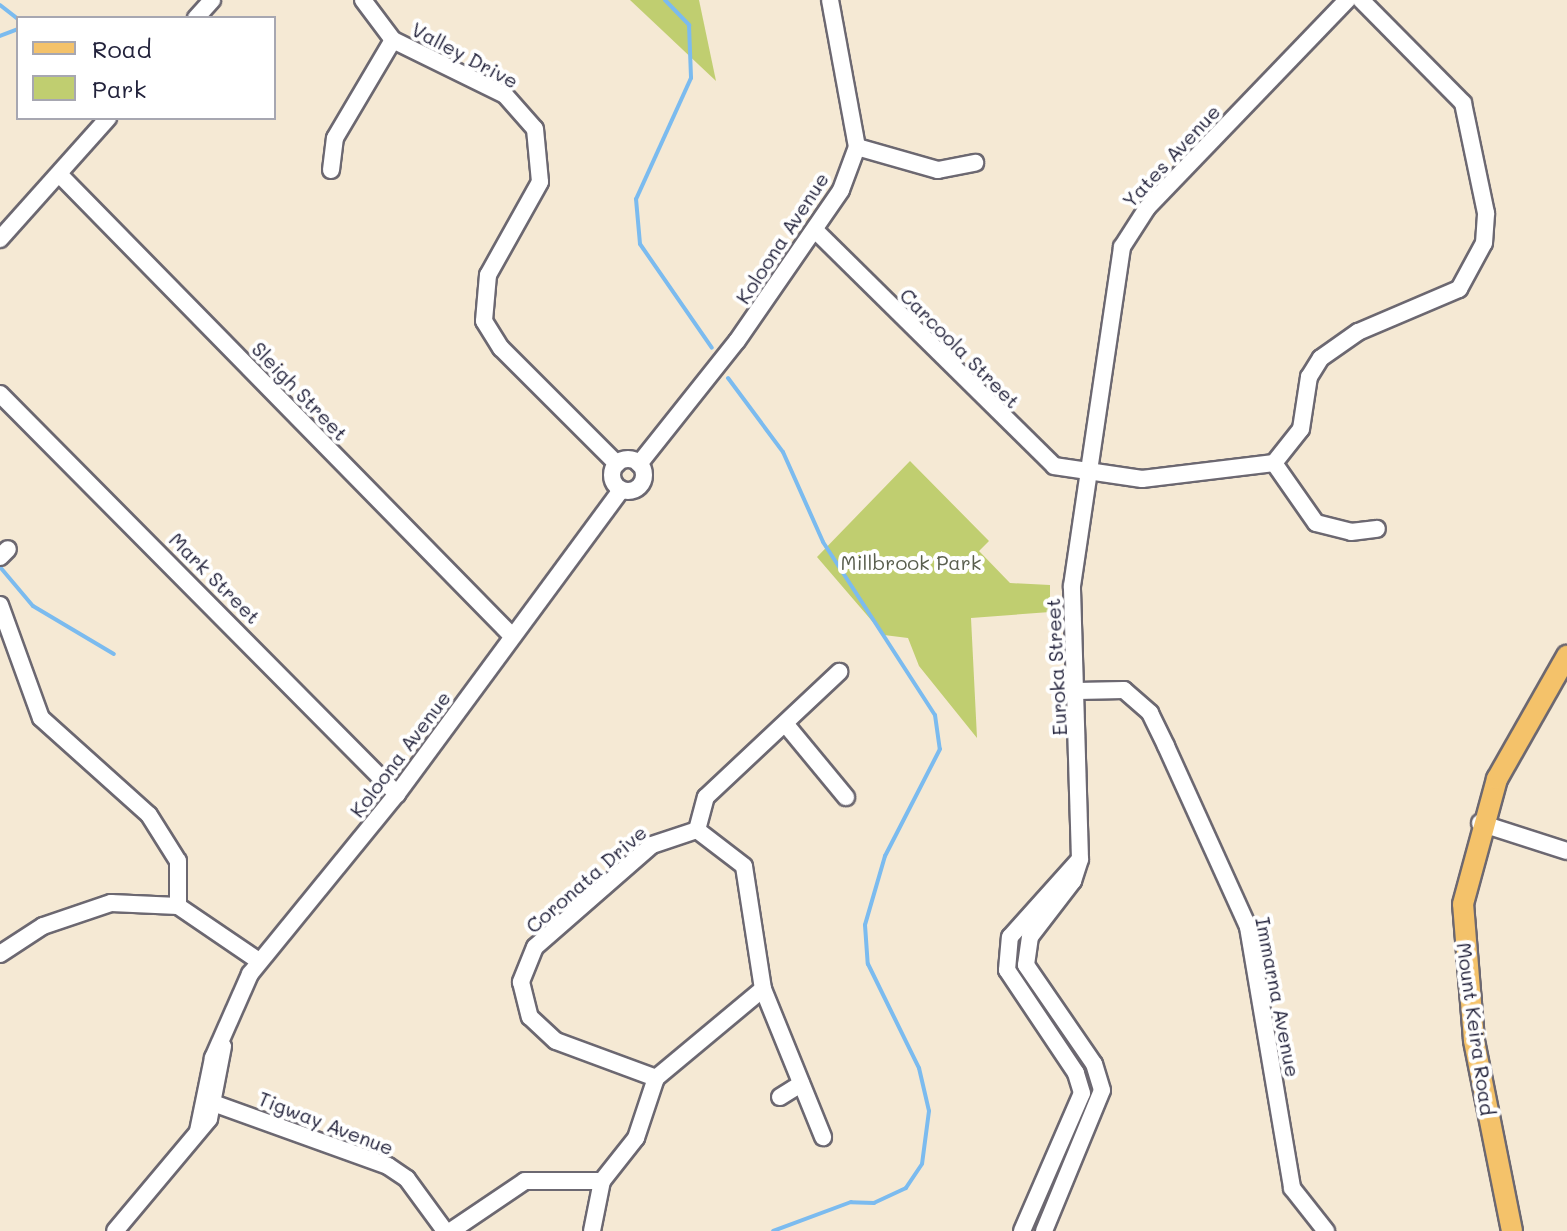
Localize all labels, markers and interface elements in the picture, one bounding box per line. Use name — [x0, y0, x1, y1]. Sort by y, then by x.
legend — [16, 16, 276, 120]
street label: Valley Drive — [408, 17, 522, 93]
text: Road — [92, 33, 152, 64]
text: Park — [92, 73, 146, 104]
street label: Yates Avenue — [1117, 100, 1225, 212]
street label: Koloona Avenue — [731, 168, 833, 308]
street label: Carcoola Street — [895, 283, 1025, 413]
street label: Sleigh Street — [247, 337, 353, 445]
street label: Mark Street — [164, 527, 266, 629]
park label: Millbrook Park — [841, 550, 981, 574]
street label: Euroka Street — [1040, 598, 1072, 736]
street label: Koloona Avenue — [345, 686, 455, 822]
street label: Coronata Drive — [521, 820, 651, 938]
street label: Immarna Avenue — [1251, 915, 1305, 1079]
street label: Mount Keira Road — [1452, 941, 1500, 1117]
street label: Tigway Avenue — [255, 1086, 397, 1160]

